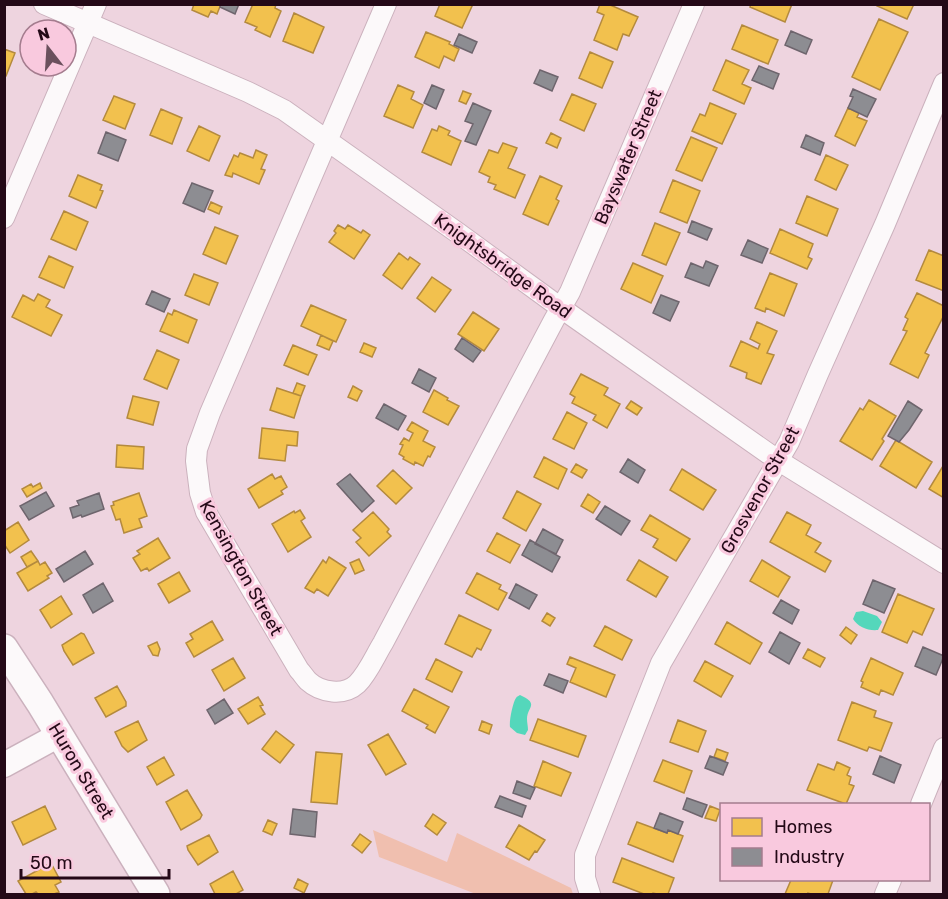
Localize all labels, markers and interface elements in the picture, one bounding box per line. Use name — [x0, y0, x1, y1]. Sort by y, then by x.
north arrow — [18, 18, 78, 78]
text: N — [35, 23, 52, 45]
street label: Bayswater Street — [590, 86, 666, 228]
street label: Knightsbridge Road — [430, 209, 576, 323]
street label: Grosvenor Street — [716, 423, 804, 557]
street label: Kensington Street — [195, 497, 287, 639]
street label: Huron Street — [44, 719, 118, 823]
legend — [720, 803, 930, 881]
text: Homes — [774, 816, 832, 838]
scale bar — [21, 842, 170, 880]
text: Industry — [774, 846, 844, 868]
text: 50 m — [30, 852, 73, 874]

